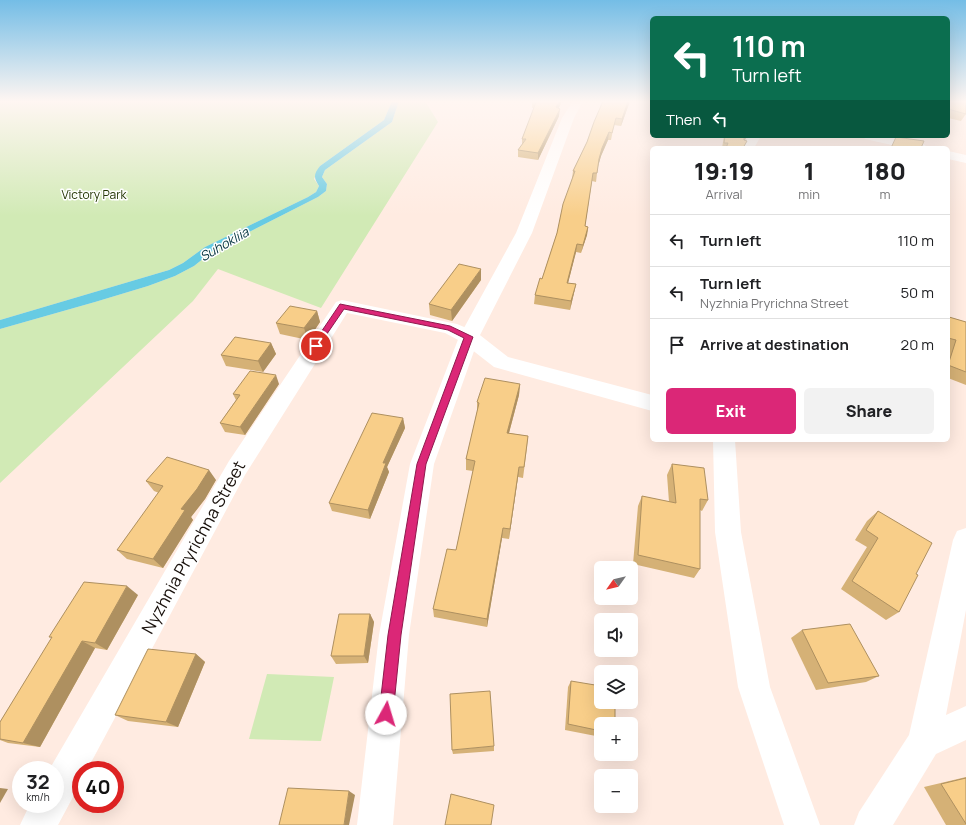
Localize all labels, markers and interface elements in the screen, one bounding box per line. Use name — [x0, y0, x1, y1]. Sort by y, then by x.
text: 110 m — [732, 27, 806, 65]
icon: left — [666, 32, 718, 84]
text: Turn left — [732, 63, 802, 87]
icon: left — [709, 108, 731, 130]
text: Then — [666, 109, 701, 130]
text: 19:19 — [694, 154, 754, 187]
text: 1 — [804, 154, 815, 187]
text: 180 — [864, 154, 906, 187]
text: Arrival — [706, 185, 743, 203]
text: min — [798, 185, 820, 203]
text: m — [879, 185, 891, 203]
park label: Victory Park — [62, 186, 128, 203]
water label: Suhokliia — [196, 222, 253, 265]
icon: left — [666, 230, 688, 252]
text: Turn left — [700, 230, 762, 251]
text: 110 m — [897, 230, 934, 251]
text: Turn left — [700, 273, 762, 294]
icon: left — [666, 282, 688, 304]
text: 50 m — [900, 282, 934, 303]
text: Nyzhnia Pryrichna Street — [700, 294, 849, 312]
pin — [299, 329, 333, 363]
icon: arrive — [666, 334, 688, 356]
text: Arrive at destination — [700, 334, 849, 355]
text: 20 m — [901, 334, 934, 355]
icon: arrive — [305, 335, 327, 357]
button: Exit — [666, 388, 796, 434]
button: Share — [804, 388, 934, 434]
street label: Nyzhnia Pryrichna Street — [136, 456, 250, 638]
north arrow — [594, 561, 638, 605]
map controls — [594, 561, 638, 813]
button: sound — [594, 613, 638, 657]
button: layers — [594, 665, 638, 709]
position arrow — [365, 693, 407, 735]
button: + — [594, 717, 638, 761]
speed limit sign: 40 — [72, 761, 124, 813]
text: 32 — [26, 768, 50, 795]
button: − — [594, 769, 638, 813]
text: km/h — [26, 790, 50, 804]

